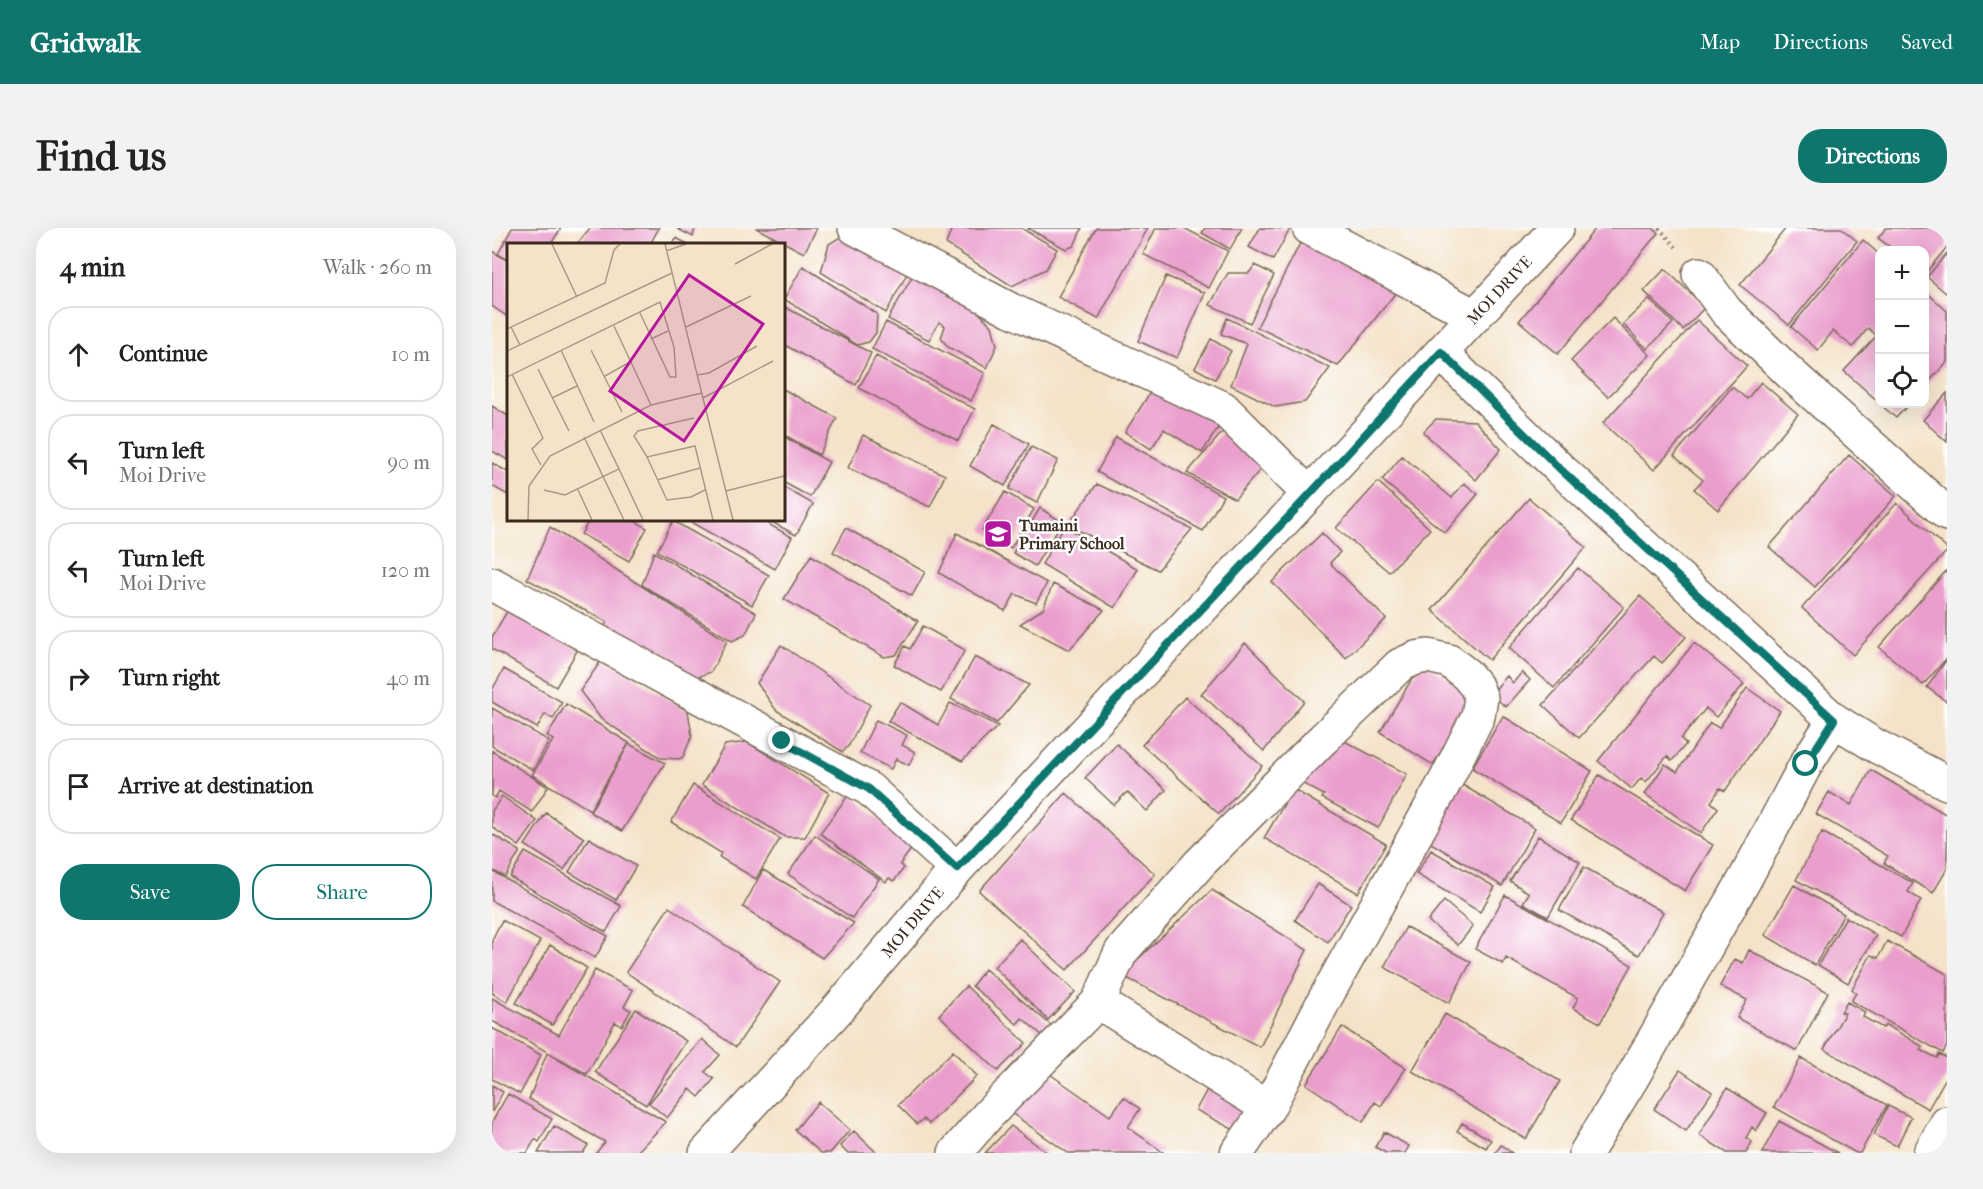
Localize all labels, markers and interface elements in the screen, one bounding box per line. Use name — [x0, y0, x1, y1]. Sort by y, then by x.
text: Gridwalk — [30, 26, 141, 59]
text: Map — [1700, 30, 1740, 54]
text: Directions — [1773, 30, 1868, 54]
text: Saved — [1901, 30, 1953, 54]
button: Directions — [1798, 129, 1947, 183]
text: Find us — [36, 132, 166, 181]
inset map — [507, 243, 784, 520]
map controls — [1875, 246, 1929, 408]
button: + — [1875, 246, 1929, 300]
text: 4 min — [60, 252, 125, 283]
street label: MOI DRIVE — [1463, 252, 1536, 329]
text: Walk · 260 m — [323, 256, 432, 279]
button: − — [1875, 300, 1929, 354]
icon: ahead — [62, 338, 95, 371]
text: Continue — [119, 341, 208, 367]
text: 10 m — [391, 343, 430, 366]
button: locate — [1875, 354, 1929, 408]
text: Turn left — [119, 438, 205, 464]
icon: left — [62, 446, 95, 479]
text: 90 m — [388, 451, 430, 474]
text: Moi Drive — [119, 464, 206, 487]
place label: Tumaini Primary School — [1018, 516, 1125, 554]
school or university icon: Tumaini Primary School — [982, 518, 1014, 550]
text: Turn left — [119, 546, 205, 572]
icon: left — [62, 554, 95, 587]
text: 120 m — [381, 559, 430, 582]
text: Moi Drive — [119, 572, 206, 595]
icon: right — [62, 662, 95, 695]
text: Turn right — [119, 665, 220, 691]
text: 40 m — [386, 667, 430, 690]
route end — [768, 727, 794, 753]
route start — [1792, 750, 1818, 776]
icon: arrive — [62, 770, 95, 803]
text: Arrive at destination — [119, 773, 313, 799]
button: Save — [60, 864, 240, 920]
button: Share — [252, 864, 432, 920]
street label: MOI DRIVE — [877, 883, 948, 962]

